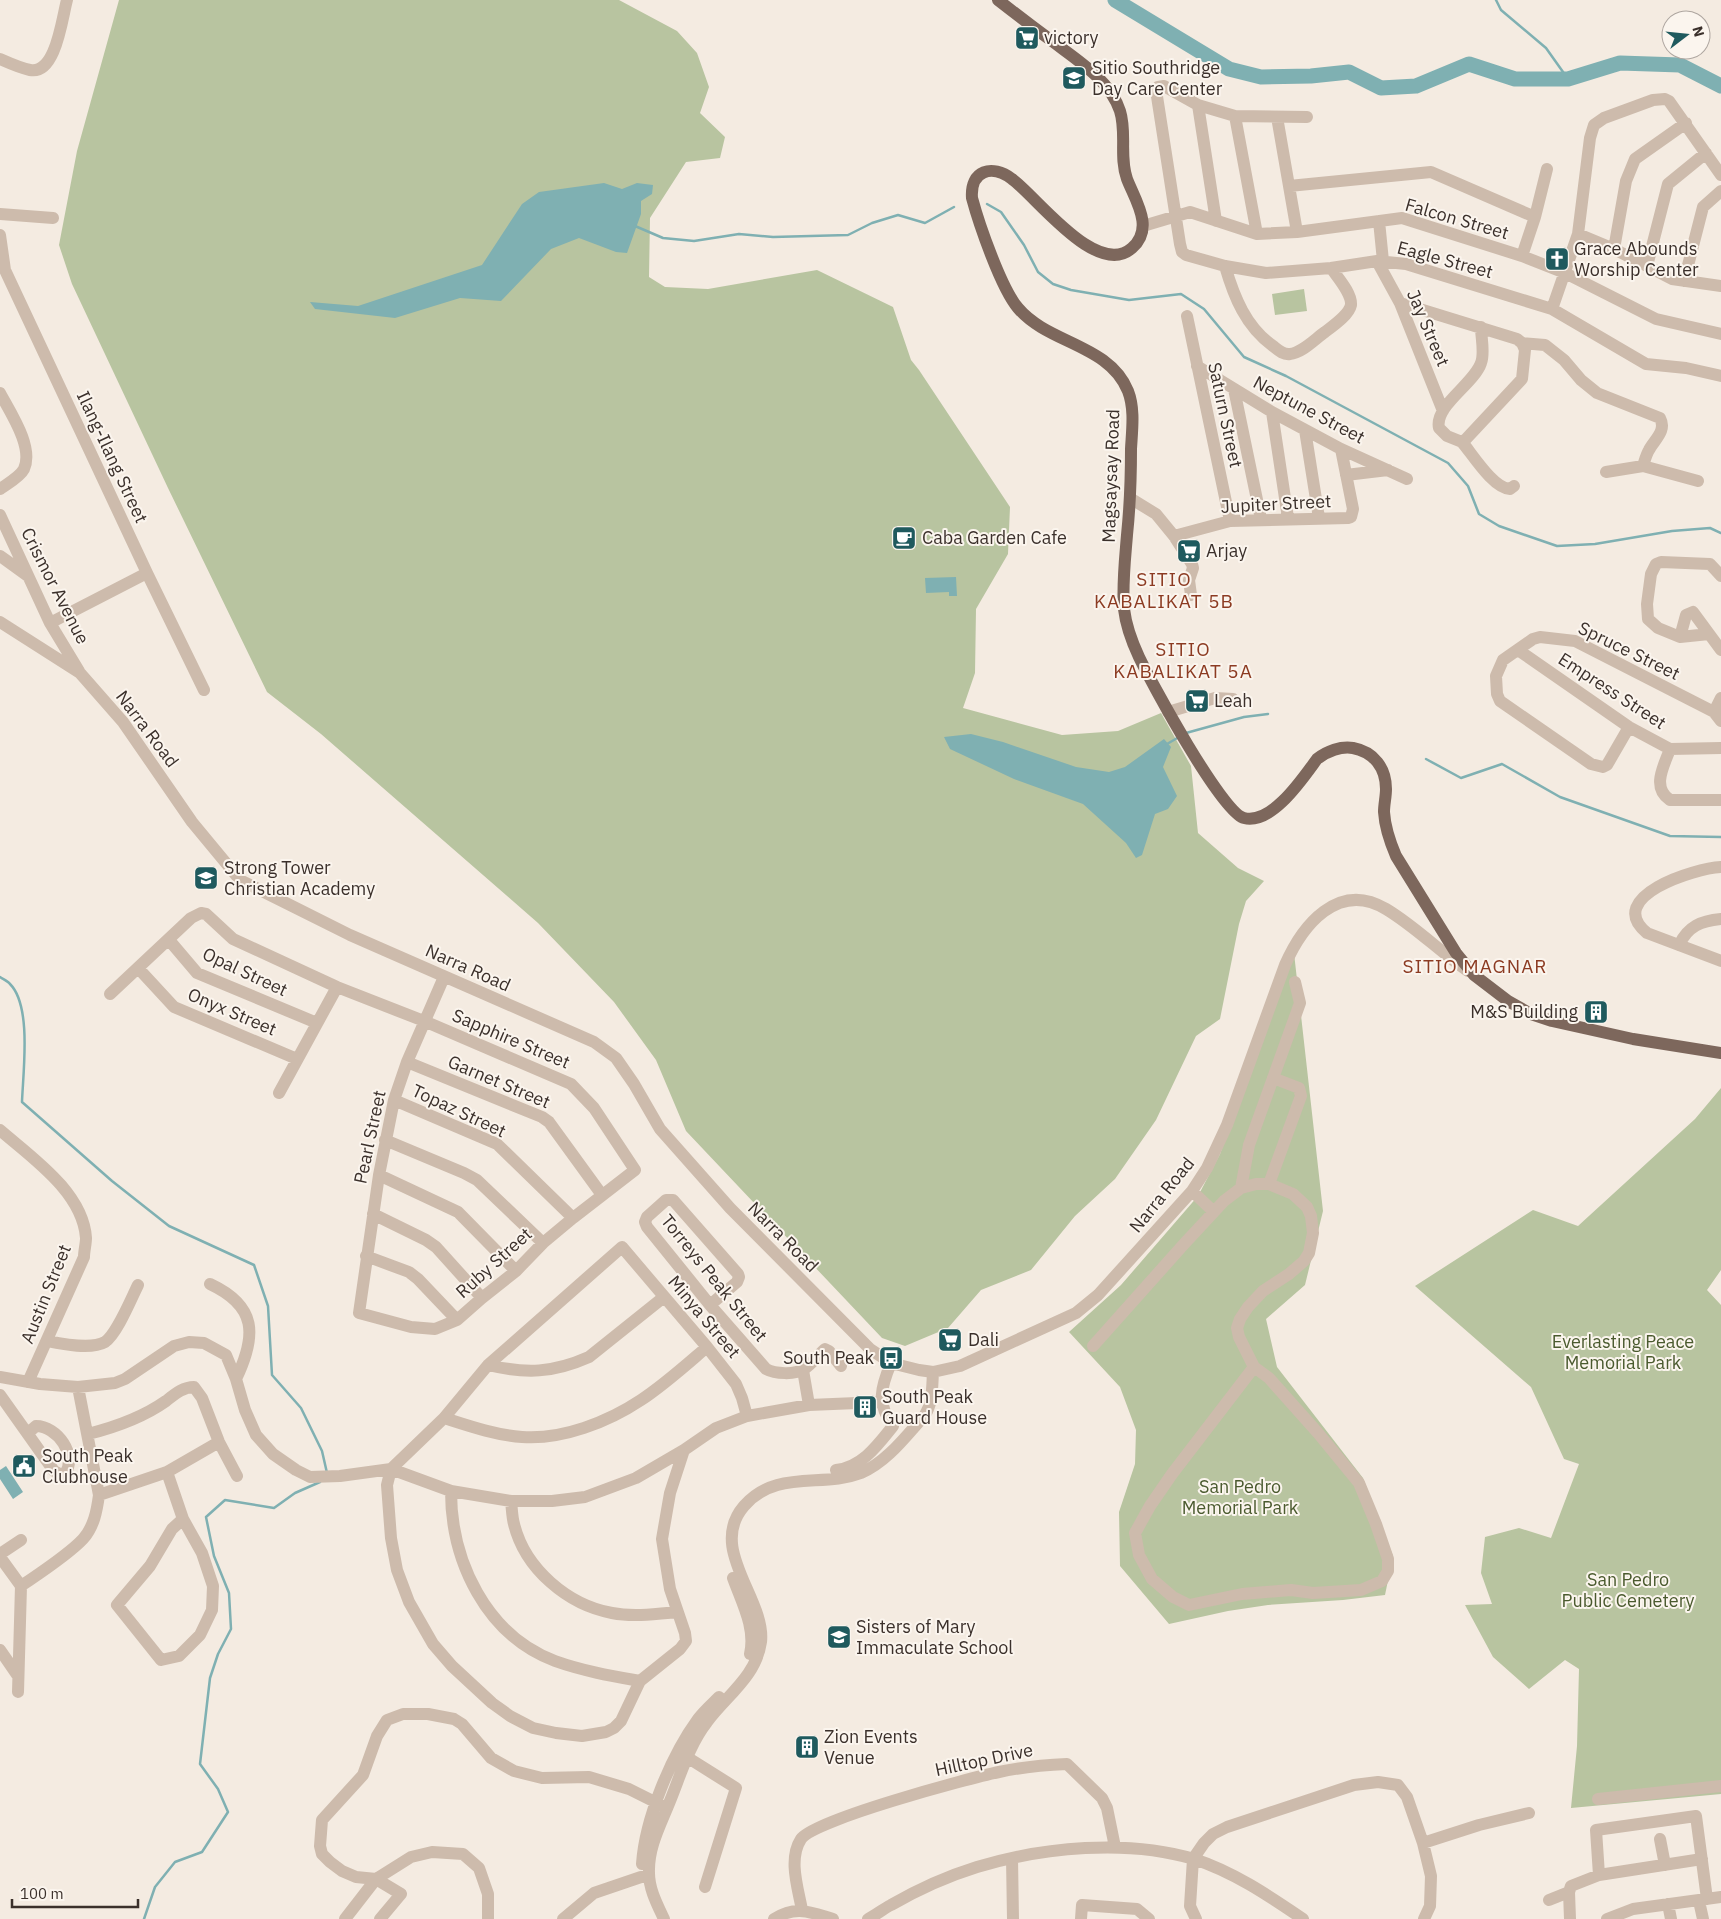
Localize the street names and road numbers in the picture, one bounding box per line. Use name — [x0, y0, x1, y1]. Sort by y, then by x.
street label: Falcon Street — [1403, 193, 1512, 244]
street label: Eagle Street — [1395, 236, 1495, 283]
street label: Jay Street — [1402, 286, 1455, 370]
street label: Saturn Street — [1203, 360, 1248, 470]
street label: Neptune Street — [1249, 370, 1369, 449]
street label: Ilang-Ilang Street — [72, 387, 153, 527]
street label: Magsaysay Road — [1097, 409, 1124, 543]
street label: Jupiter Street — [1220, 489, 1332, 518]
street label: Crismor Avenue — [16, 524, 95, 648]
street label: Spruce Street — [1575, 616, 1684, 685]
street label: Empress Street — [1554, 647, 1671, 734]
street label: Narra Road — [111, 686, 184, 772]
street label: Narra Road — [422, 939, 514, 997]
street label: Opal Street — [199, 942, 291, 1001]
street label: Onyx Street — [184, 982, 280, 1041]
street label: Sapphire Street — [449, 1003, 574, 1074]
street label: Garnet Street — [445, 1050, 554, 1113]
street label: Topaz Street — [408, 1079, 510, 1142]
street label: Pearl Street — [348, 1088, 391, 1186]
street label: Narra Road — [1124, 1152, 1199, 1237]
street label: Narra Road — [743, 1196, 824, 1277]
street label: Torreys Peak Street — [656, 1209, 773, 1346]
street label: Ruby Street — [451, 1222, 537, 1303]
street label: Austin Street — [15, 1241, 76, 1347]
street label: Minya Street — [663, 1271, 746, 1363]
street label: Hilltop Drive — [933, 1738, 1035, 1781]

